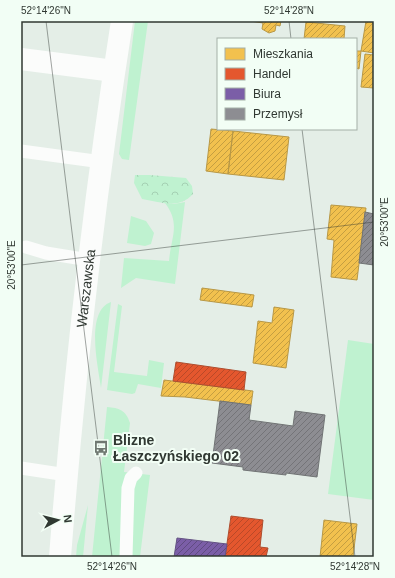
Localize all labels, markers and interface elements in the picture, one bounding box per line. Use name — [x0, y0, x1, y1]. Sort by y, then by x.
text: 52°14'26"N — [21, 5, 71, 16]
text: 52°14'28"N — [264, 5, 314, 16]
legend — [217, 38, 357, 130]
text: Mieszkania — [253, 47, 313, 61]
text: Handel — [253, 67, 291, 81]
text: Biura — [253, 87, 281, 101]
text: Przemysł — [253, 107, 303, 121]
text: 20°53'00"E — [379, 197, 390, 247]
text: 20°53'00"E — [6, 240, 17, 290]
street label: Warszawska — [73, 248, 98, 328]
place label: Blizne Łaszczyńskiego 02 — [113, 432, 239, 464]
bus stop icon: Blizne Łaszczyńskiego 02 — [92, 439, 110, 457]
north arrow — [38, 500, 78, 540]
text: N — [61, 514, 74, 524]
text: 52°14'26"N — [87, 561, 137, 572]
text: 52°14'28"N — [330, 561, 380, 572]

